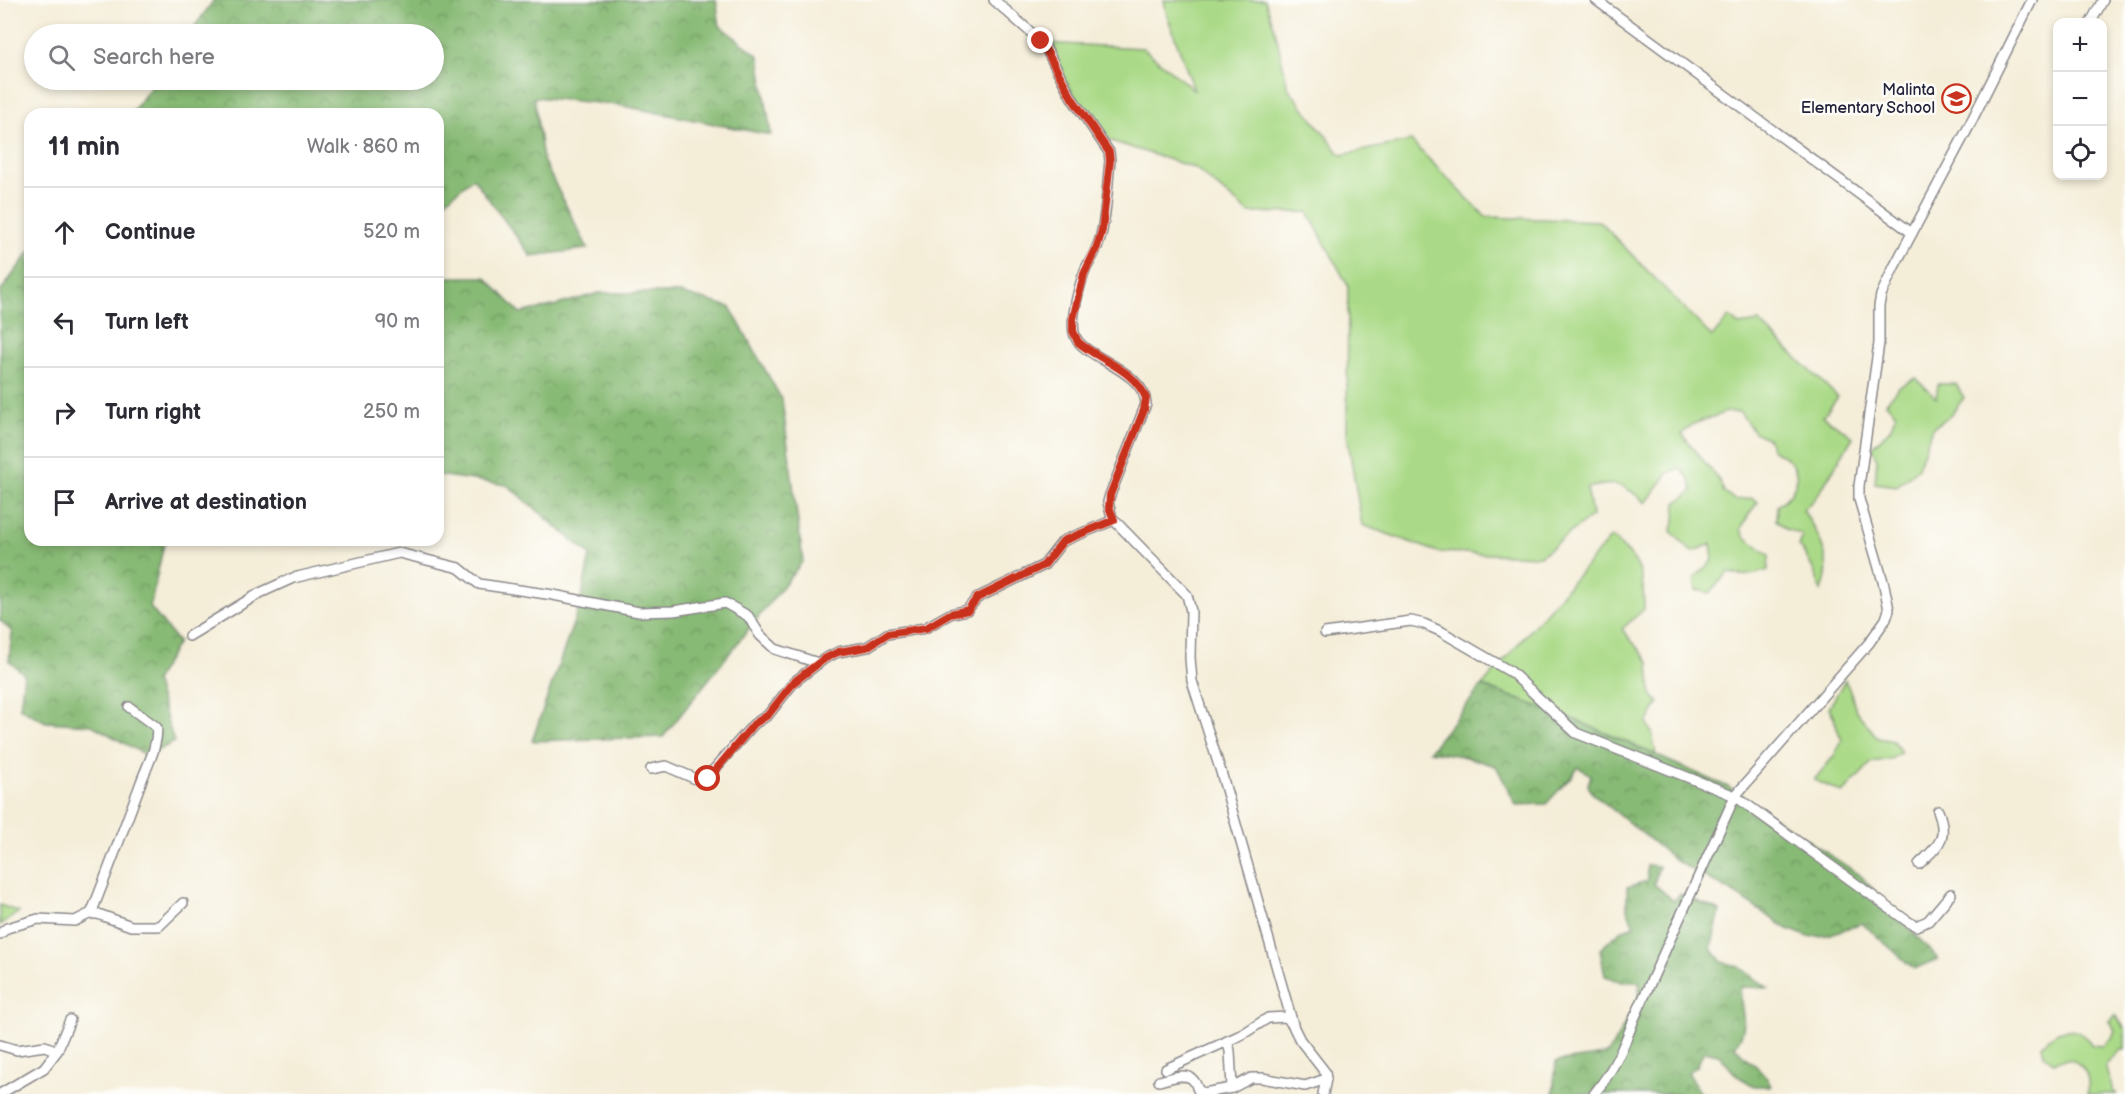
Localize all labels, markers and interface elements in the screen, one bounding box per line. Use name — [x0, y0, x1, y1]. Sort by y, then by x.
map controls — [2053, 18, 2107, 180]
button: + — [2053, 18, 2107, 72]
search box — [24, 24, 444, 90]
route end — [1027, 27, 1053, 53]
icon: search — [45, 41, 78, 74]
text: Search here — [93, 44, 215, 71]
button: − — [2053, 72, 2107, 126]
place label: Malinta Elementary School — [1801, 81, 1935, 118]
school or university icon: Malinta Elementary School — [1940, 82, 1972, 114]
button: locate — [2053, 126, 2107, 180]
text: 11 min — [48, 132, 120, 163]
text: Walk · 860 m — [307, 135, 420, 159]
icon: ahead — [48, 216, 81, 249]
text: Continue — [105, 219, 195, 246]
text: 520 m — [363, 220, 420, 244]
icon: left — [48, 306, 81, 339]
text: Turn left — [105, 309, 189, 336]
text: 90 m — [375, 310, 420, 334]
icon: right — [48, 396, 81, 429]
text: Turn right — [105, 399, 201, 426]
text: 250 m — [363, 400, 420, 424]
icon: arrive — [48, 486, 81, 519]
text: Arrive at destination — [105, 489, 307, 516]
route start — [694, 765, 720, 791]

